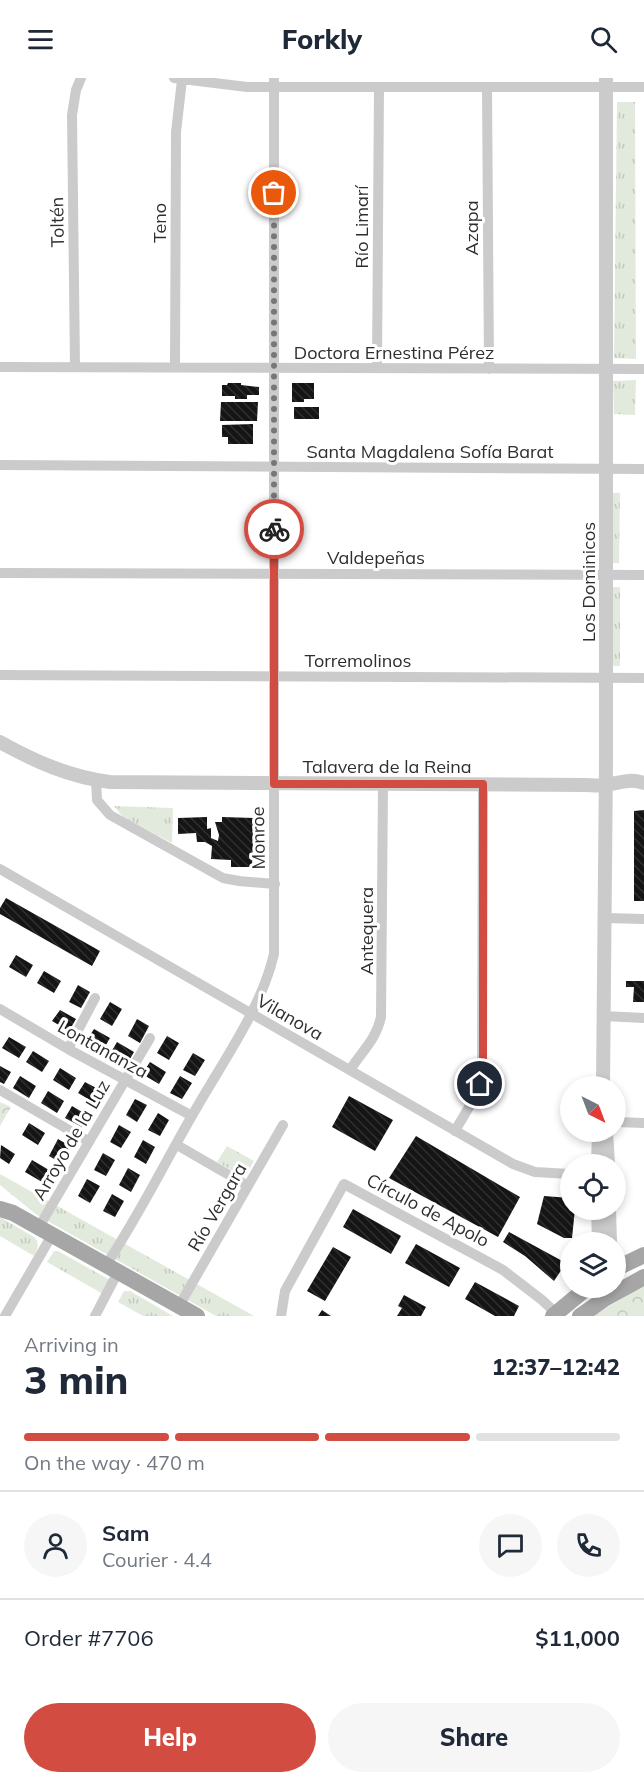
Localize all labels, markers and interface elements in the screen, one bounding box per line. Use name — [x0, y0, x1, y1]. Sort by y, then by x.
text: Forkly — [282, 22, 362, 56]
icon: menu — [24, 23, 57, 56]
icon: search — [587, 23, 620, 56]
pin — [248, 167, 299, 218]
icon: bag — [257, 176, 290, 209]
street label: Río Limarí — [350, 184, 373, 269]
street label: Toltén — [45, 196, 69, 248]
street label: Azapa — [460, 201, 483, 255]
street label: Teno — [148, 203, 171, 243]
street label: Doctora Ernestina Pérez — [294, 341, 494, 364]
street label: Santa Magdalena Sofía Barat — [306, 440, 554, 463]
courier — [244, 499, 304, 559]
icon: bike — [258, 513, 291, 546]
street label: Los Dominicos — [577, 522, 600, 642]
street label: Valdepeñas — [327, 546, 425, 569]
street label: Torremolinos — [305, 649, 412, 672]
street label: Talavera de la Reina — [302, 755, 472, 778]
street label: Monroe — [246, 806, 270, 870]
street label: Antequera — [355, 887, 378, 975]
street label: Vilanova — [253, 989, 327, 1045]
street label: Lontananza — [54, 1015, 152, 1083]
pin — [454, 1058, 505, 1109]
icon: home — [463, 1067, 496, 1100]
street label: Arroyo de la Luz — [27, 1076, 115, 1204]
north arrow — [560, 1076, 626, 1142]
map controls — [560, 1076, 626, 1298]
button: locate — [560, 1154, 626, 1220]
street label: Río Vergara — [182, 1159, 252, 1255]
street label: Círculo de Apolo — [363, 1168, 493, 1252]
button: layers — [560, 1232, 626, 1298]
text: Arriving in — [24, 1332, 119, 1357]
text: 12:37–12:42 — [492, 1353, 620, 1381]
text: 3 min — [24, 1355, 129, 1404]
text: On the way · 470 m — [24, 1450, 205, 1475]
button: person — [24, 1514, 87, 1577]
button: chat — [479, 1514, 542, 1577]
button: phone — [557, 1514, 620, 1577]
text: Sam — [102, 1519, 150, 1547]
text: Courier · 4.4 — [102, 1547, 212, 1572]
text: Order #7706 — [24, 1624, 154, 1652]
text: $11,000 — [535, 1624, 620, 1652]
button: Help — [24, 1703, 316, 1772]
button: Share — [328, 1703, 620, 1772]

